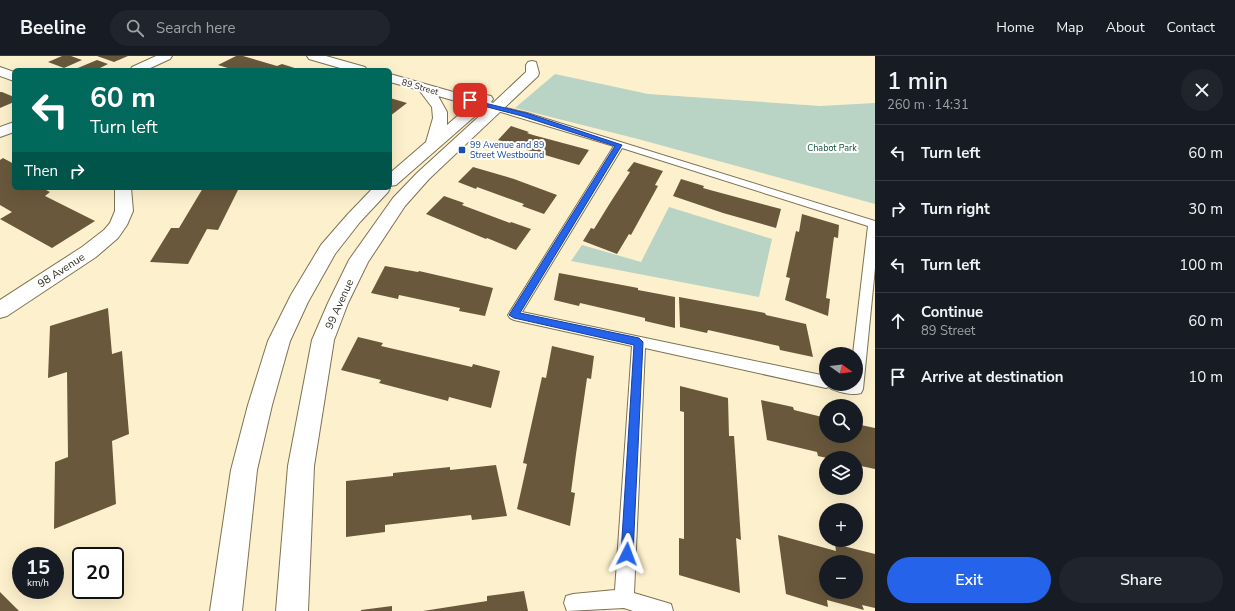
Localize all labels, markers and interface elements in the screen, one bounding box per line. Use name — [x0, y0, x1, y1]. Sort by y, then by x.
search box — [110, 10, 390, 46]
text: Beeline — [20, 15, 86, 41]
icon: search — [124, 17, 146, 39]
text: Search here — [156, 18, 236, 38]
text: Home — [996, 18, 1034, 37]
text: Map — [1056, 18, 1084, 37]
text: About — [1106, 18, 1145, 37]
text: Contact — [1167, 18, 1215, 37]
text: 1 min — [887, 65, 948, 97]
button: close — [1181, 69, 1223, 111]
street label: 89 Street — [400, 76, 441, 98]
text: 60 m — [90, 79, 156, 117]
pin — [453, 83, 487, 117]
icon: left — [24, 84, 76, 136]
icon: arrive — [459, 89, 481, 111]
text: 260 m · 14:31 — [887, 96, 969, 114]
text: Turn left — [90, 115, 158, 139]
place label: 99 Avenue and 89 Street Westbound — [470, 139, 544, 161]
park label: Chabot Park — [807, 142, 857, 154]
icon: left — [887, 142, 909, 164]
text: Turn left — [921, 143, 980, 163]
text: 60 m — [1188, 143, 1223, 163]
marker: 99 Avenue and 89 Street Westbound — [457, 145, 467, 155]
icon: right — [66, 160, 88, 182]
text: Then — [24, 161, 58, 181]
icon: right — [887, 198, 909, 220]
text: Turn right — [921, 199, 990, 219]
text: 30 m — [1188, 199, 1223, 219]
street label: 98 Avenue — [35, 249, 88, 291]
icon: left — [887, 254, 909, 276]
text: Turn left — [921, 255, 980, 275]
text: 100 m — [1179, 255, 1223, 275]
street label: 99 Avenue — [322, 277, 357, 332]
text: Continue — [921, 302, 983, 322]
icon: ahead — [887, 310, 909, 332]
text: 60 m — [1188, 311, 1223, 331]
text: 89 Street — [921, 322, 975, 340]
north arrow — [819, 347, 863, 391]
map controls — [819, 347, 863, 599]
icon: arrive — [887, 366, 909, 388]
text: Arrive at destination — [921, 367, 1064, 387]
text: 10 m — [1188, 367, 1223, 387]
button: search — [819, 399, 863, 443]
button: layers — [819, 451, 863, 495]
button: + — [819, 503, 863, 547]
position arrow — [606, 533, 648, 575]
speed limit sign: 20 — [72, 547, 124, 599]
text: 15 — [26, 554, 50, 581]
button: − — [819, 555, 863, 599]
button: Exit — [887, 557, 1051, 603]
button: Share — [1059, 557, 1223, 603]
text: km/h — [27, 576, 49, 590]

